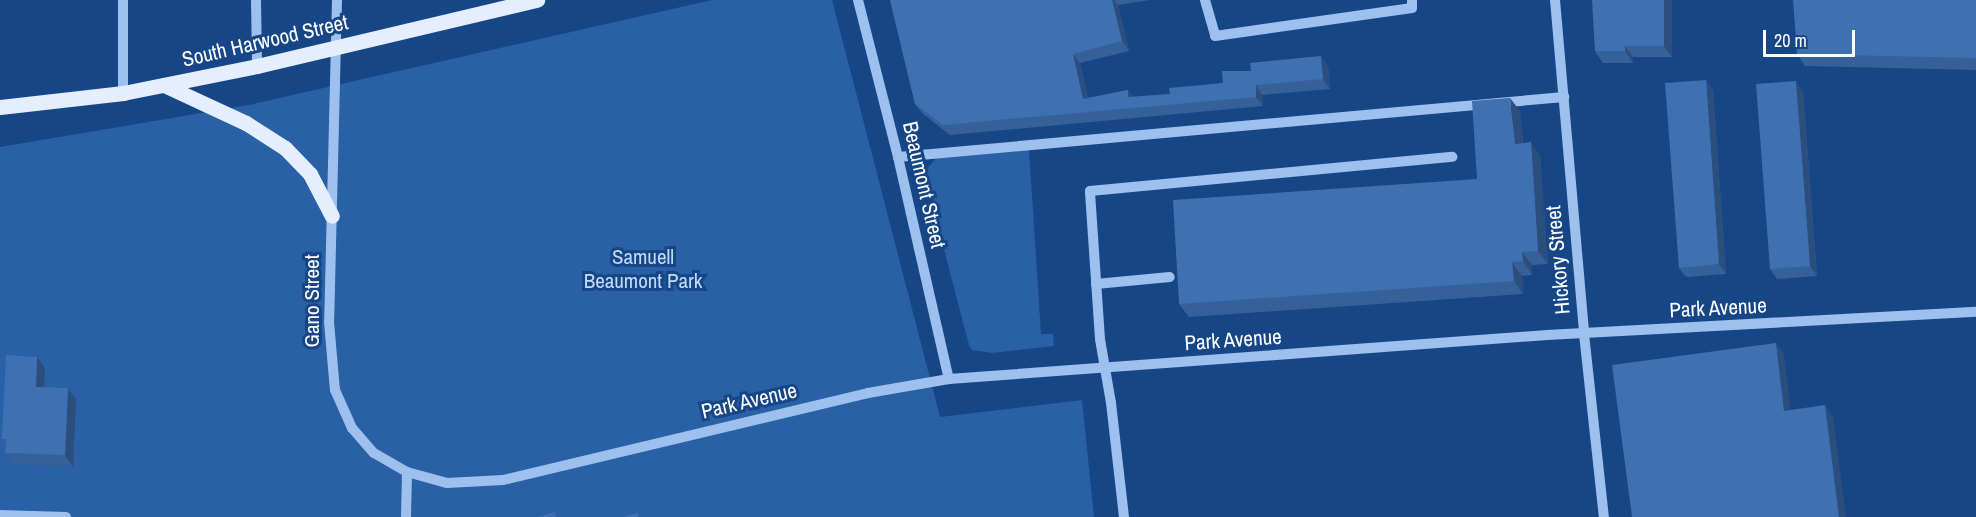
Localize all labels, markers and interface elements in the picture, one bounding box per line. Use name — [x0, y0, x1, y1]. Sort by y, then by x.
street label: South Harwood Street — [180, 10, 350, 72]
scale bar — [1766, 18, 1858, 56]
text: 20 m — [1774, 28, 1807, 53]
street label: Beaumont Street — [897, 119, 951, 251]
street label: Hickory Street — [1541, 205, 1575, 315]
park label: Samuell Beaumont Park — [584, 244, 702, 294]
street label: Gano Street — [299, 255, 325, 347]
street label: Park Avenue — [1668, 293, 1768, 323]
street label: Park Avenue — [1183, 324, 1283, 356]
street label: Park Avenue — [698, 378, 800, 424]

